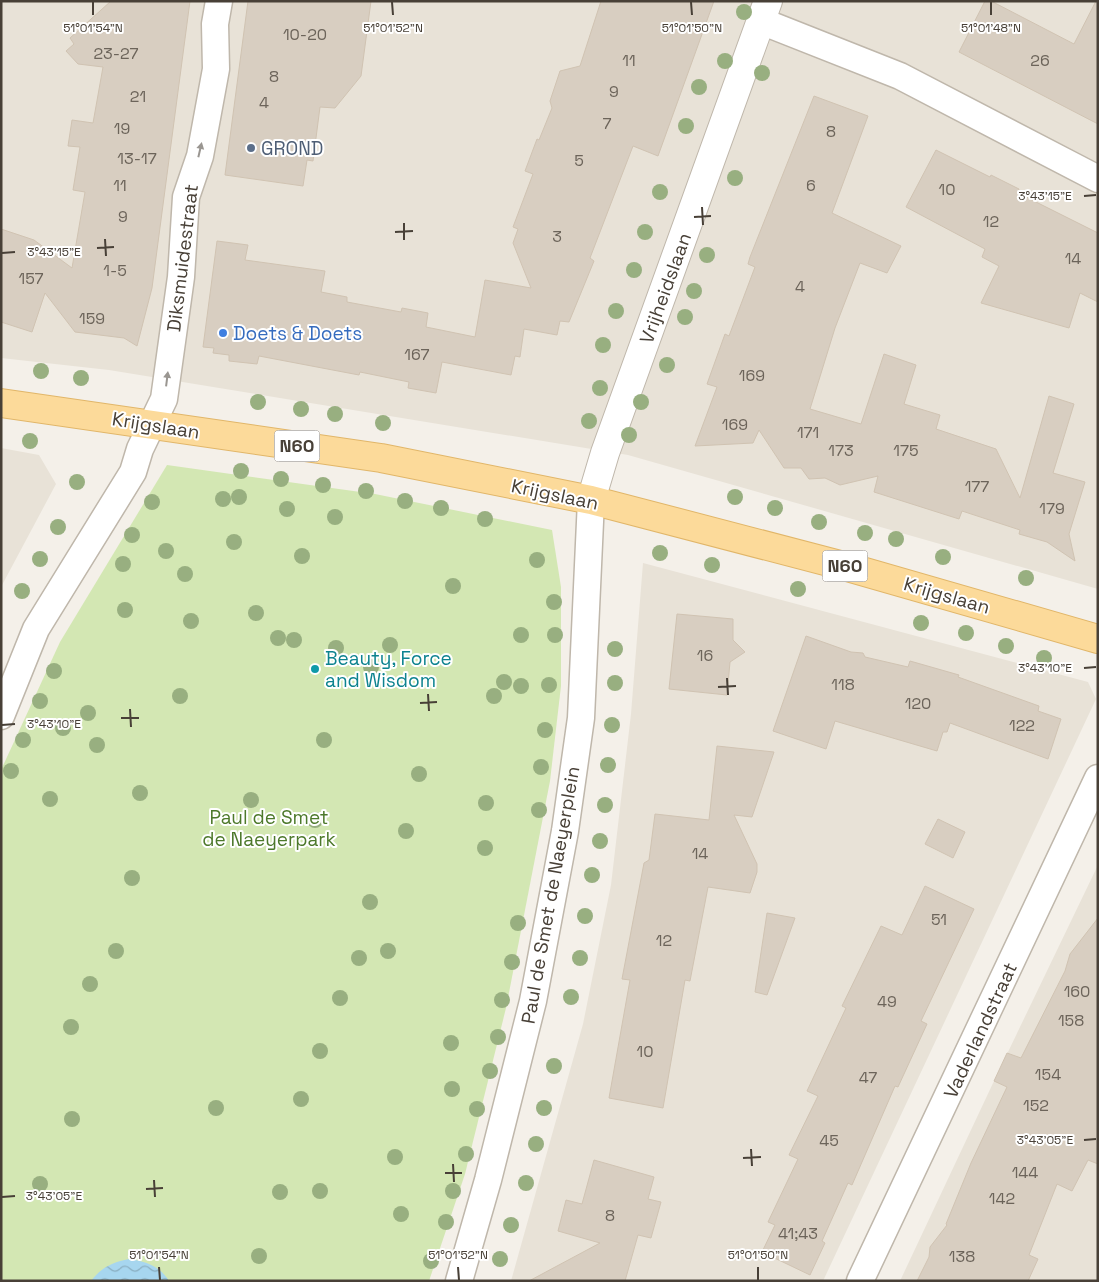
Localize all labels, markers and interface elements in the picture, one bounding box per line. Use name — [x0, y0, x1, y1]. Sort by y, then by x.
text: 51°01'54"N — [63, 20, 123, 36]
text: 51°01'52"N — [363, 20, 423, 36]
text: 51°01'50"N — [662, 20, 722, 36]
text: 51°01'48"N — [961, 20, 1021, 36]
house number: 10-20 — [283, 24, 327, 45]
house number: 23-27 — [93, 43, 139, 64]
house number: 11 — [622, 50, 636, 71]
house number: 26 — [1030, 50, 1050, 71]
house number: 8 — [269, 66, 279, 87]
house number: 9 — [609, 81, 619, 102]
house number: 21 — [130, 86, 146, 107]
house number: 4 — [259, 92, 269, 113]
house number: 7 — [602, 113, 612, 134]
house number: 19 — [114, 118, 130, 139]
house number: 8 — [826, 121, 836, 142]
place label: GROND — [261, 136, 323, 161]
marker: GROND — [245, 142, 257, 154]
one-way arrow — [196, 143, 204, 158]
house number: 13-17 — [117, 148, 157, 169]
house number: 5 — [574, 150, 584, 171]
house number: 11 — [113, 175, 127, 196]
house number: 6 — [806, 175, 816, 196]
house number: 10 — [939, 179, 955, 200]
street label: Diksmuidestraat — [161, 183, 204, 333]
text: 3°43'15"E — [1018, 188, 1072, 204]
house number: 9 — [118, 206, 128, 227]
house number: 12 — [983, 211, 999, 232]
house number: 3 — [552, 226, 562, 247]
street label: Vrijheidslaan — [634, 229, 697, 347]
text: 3°43'15"E — [27, 244, 81, 260]
house number: 14 — [1065, 248, 1081, 269]
house number: 1-5 — [103, 260, 127, 281]
house number: 157 — [18, 268, 44, 289]
house number: 4 — [795, 276, 805, 297]
house number: 159 — [79, 308, 105, 329]
place label: Doets & Doets — [233, 321, 362, 346]
marker: Doets & Doets — [217, 327, 229, 339]
house number: 167 — [404, 344, 430, 365]
house number: 169 — [739, 365, 765, 386]
one-way arrow — [163, 371, 171, 387]
street label: Krijgslaan — [110, 406, 202, 445]
house number: 169 — [722, 414, 748, 435]
house number: 171 — [797, 422, 819, 443]
road number: N60 — [274, 431, 320, 462]
house number: 173 — [828, 440, 854, 461]
house number: 175 — [893, 440, 919, 461]
street label: Krijgslaan — [509, 473, 601, 516]
house number: 177 — [965, 476, 989, 497]
house number: 179 — [1039, 498, 1065, 519]
road number: N60 — [822, 550, 868, 582]
street label: Krijgslaan — [901, 571, 993, 620]
house number: 16 — [697, 645, 713, 666]
place label: Beauty, Force and Wisdom — [325, 646, 452, 693]
text: 3°43'10"E — [1018, 660, 1072, 676]
marker: Beauty, Force and Wisdom — [309, 663, 321, 675]
house number: 118 — [831, 674, 855, 695]
house number: 120 — [905, 693, 931, 714]
house number: 122 — [1009, 715, 1035, 736]
text: 3°43'10"E — [27, 716, 81, 732]
street label: Paul de Smet de Naeyerplein — [515, 764, 585, 1026]
park label: Paul de Smet de Naeyerpark — [202, 805, 336, 852]
house number: 14 — [692, 843, 708, 864]
house number: 51 — [931, 909, 947, 930]
house number: 12 — [656, 930, 672, 951]
street label: Vaderlandstraat — [938, 958, 1023, 1102]
house number: 160 — [1064, 981, 1090, 1002]
house number: 49 — [877, 991, 897, 1012]
house number: 158 — [1058, 1010, 1084, 1031]
house number: 10 — [637, 1041, 653, 1062]
house number: 154 — [1035, 1064, 1061, 1085]
house number: 47 — [859, 1067, 877, 1088]
house number: 152 — [1023, 1095, 1049, 1116]
house number: 45 — [819, 1130, 839, 1151]
text: 3°43'05"E — [1017, 1132, 1073, 1148]
house number: 144 — [1012, 1162, 1038, 1183]
text: 3°43'05"E — [26, 1188, 82, 1204]
house number: 142 — [989, 1188, 1015, 1209]
house number: 8 — [605, 1205, 615, 1226]
house number: 41;43 — [778, 1223, 818, 1244]
house number: 138 — [949, 1246, 975, 1267]
text: 51°01'54"N — [129, 1247, 189, 1263]
text: 51°01'52"N — [428, 1247, 488, 1263]
text: 51°01'50"N — [728, 1247, 788, 1263]

